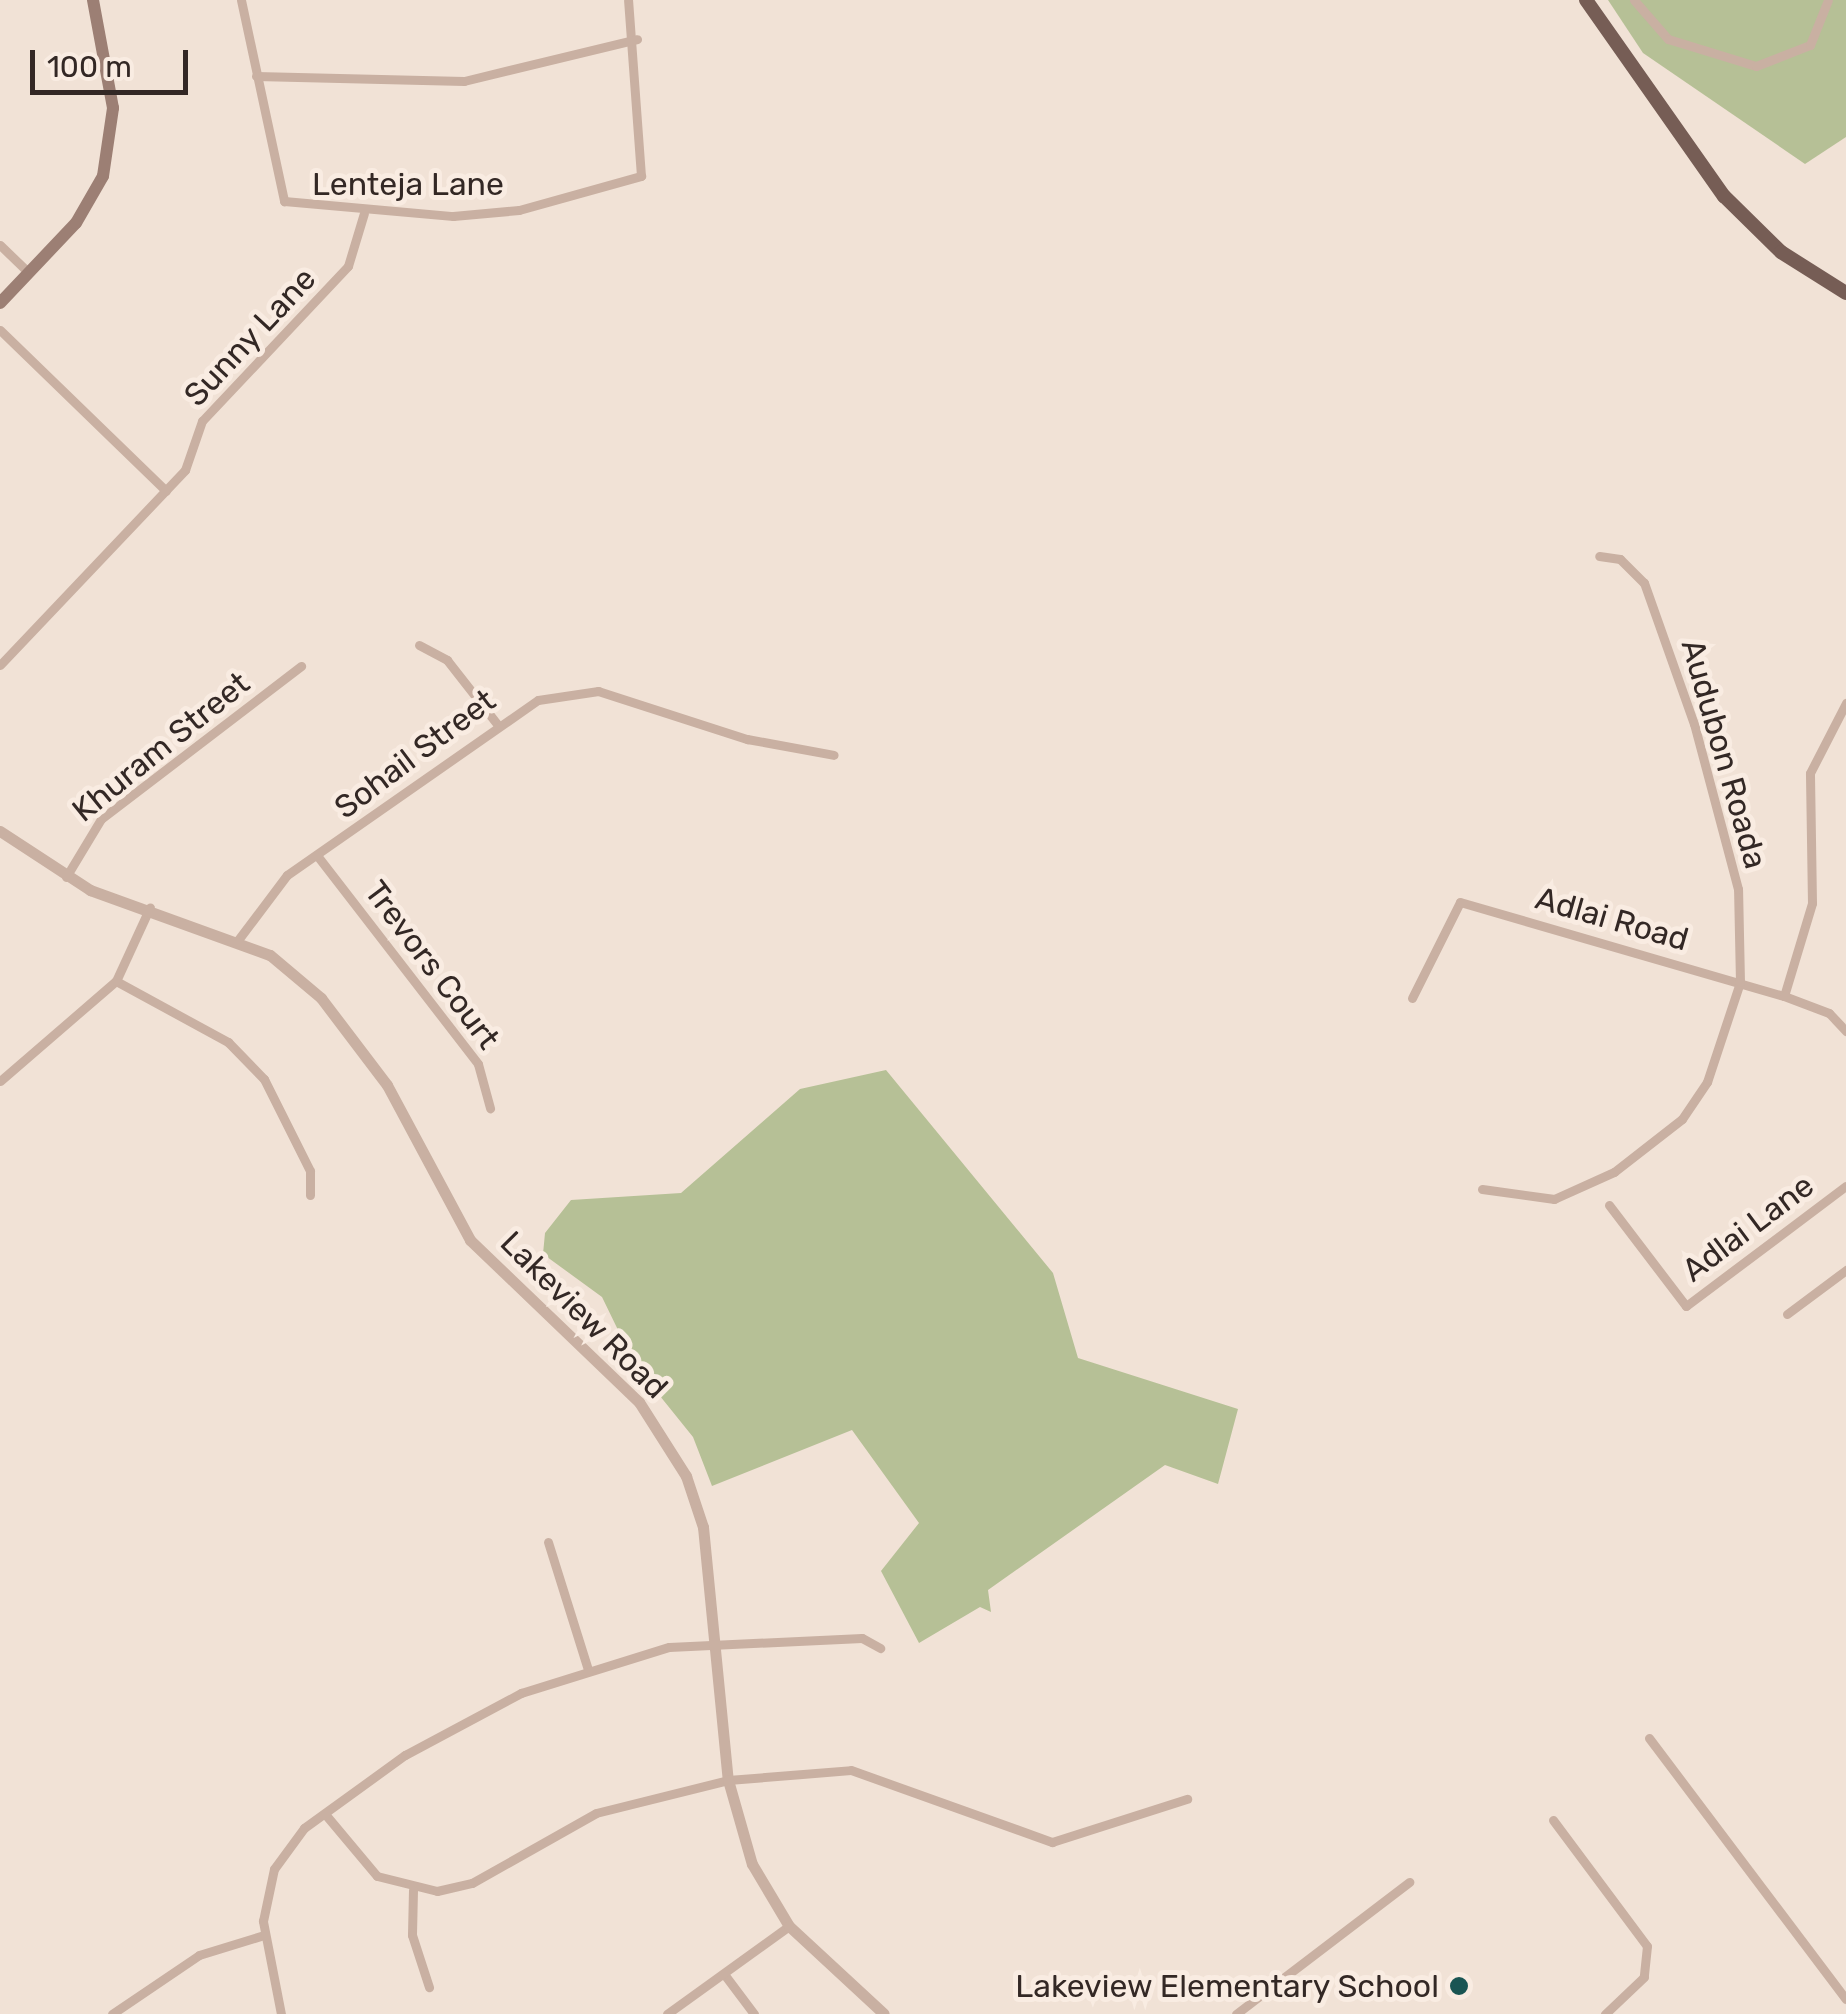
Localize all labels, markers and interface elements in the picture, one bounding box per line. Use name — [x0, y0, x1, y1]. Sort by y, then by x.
scale bar — [35, 30, 192, 92]
text: 100 m — [47, 49, 132, 85]
street label: Lenteja Lane — [312, 165, 504, 203]
street label: Sunny Lane — [176, 260, 324, 414]
street label: Audubon Roada — [1673, 635, 1775, 873]
street label: Khuram Street — [65, 664, 257, 830]
street label: Sohail Street — [327, 681, 503, 827]
street label: Trevors Court — [356, 873, 508, 1057]
street label: Adlai Road — [1531, 879, 1693, 959]
street label: Adlai Lane — [1675, 1166, 1821, 1290]
street label: Lakeview Road — [492, 1223, 676, 1407]
place label: Lakeview Elementary School — [1014, 1967, 1439, 2005]
marker: Lakeview Elementary School — [1448, 1975, 1470, 1997]

